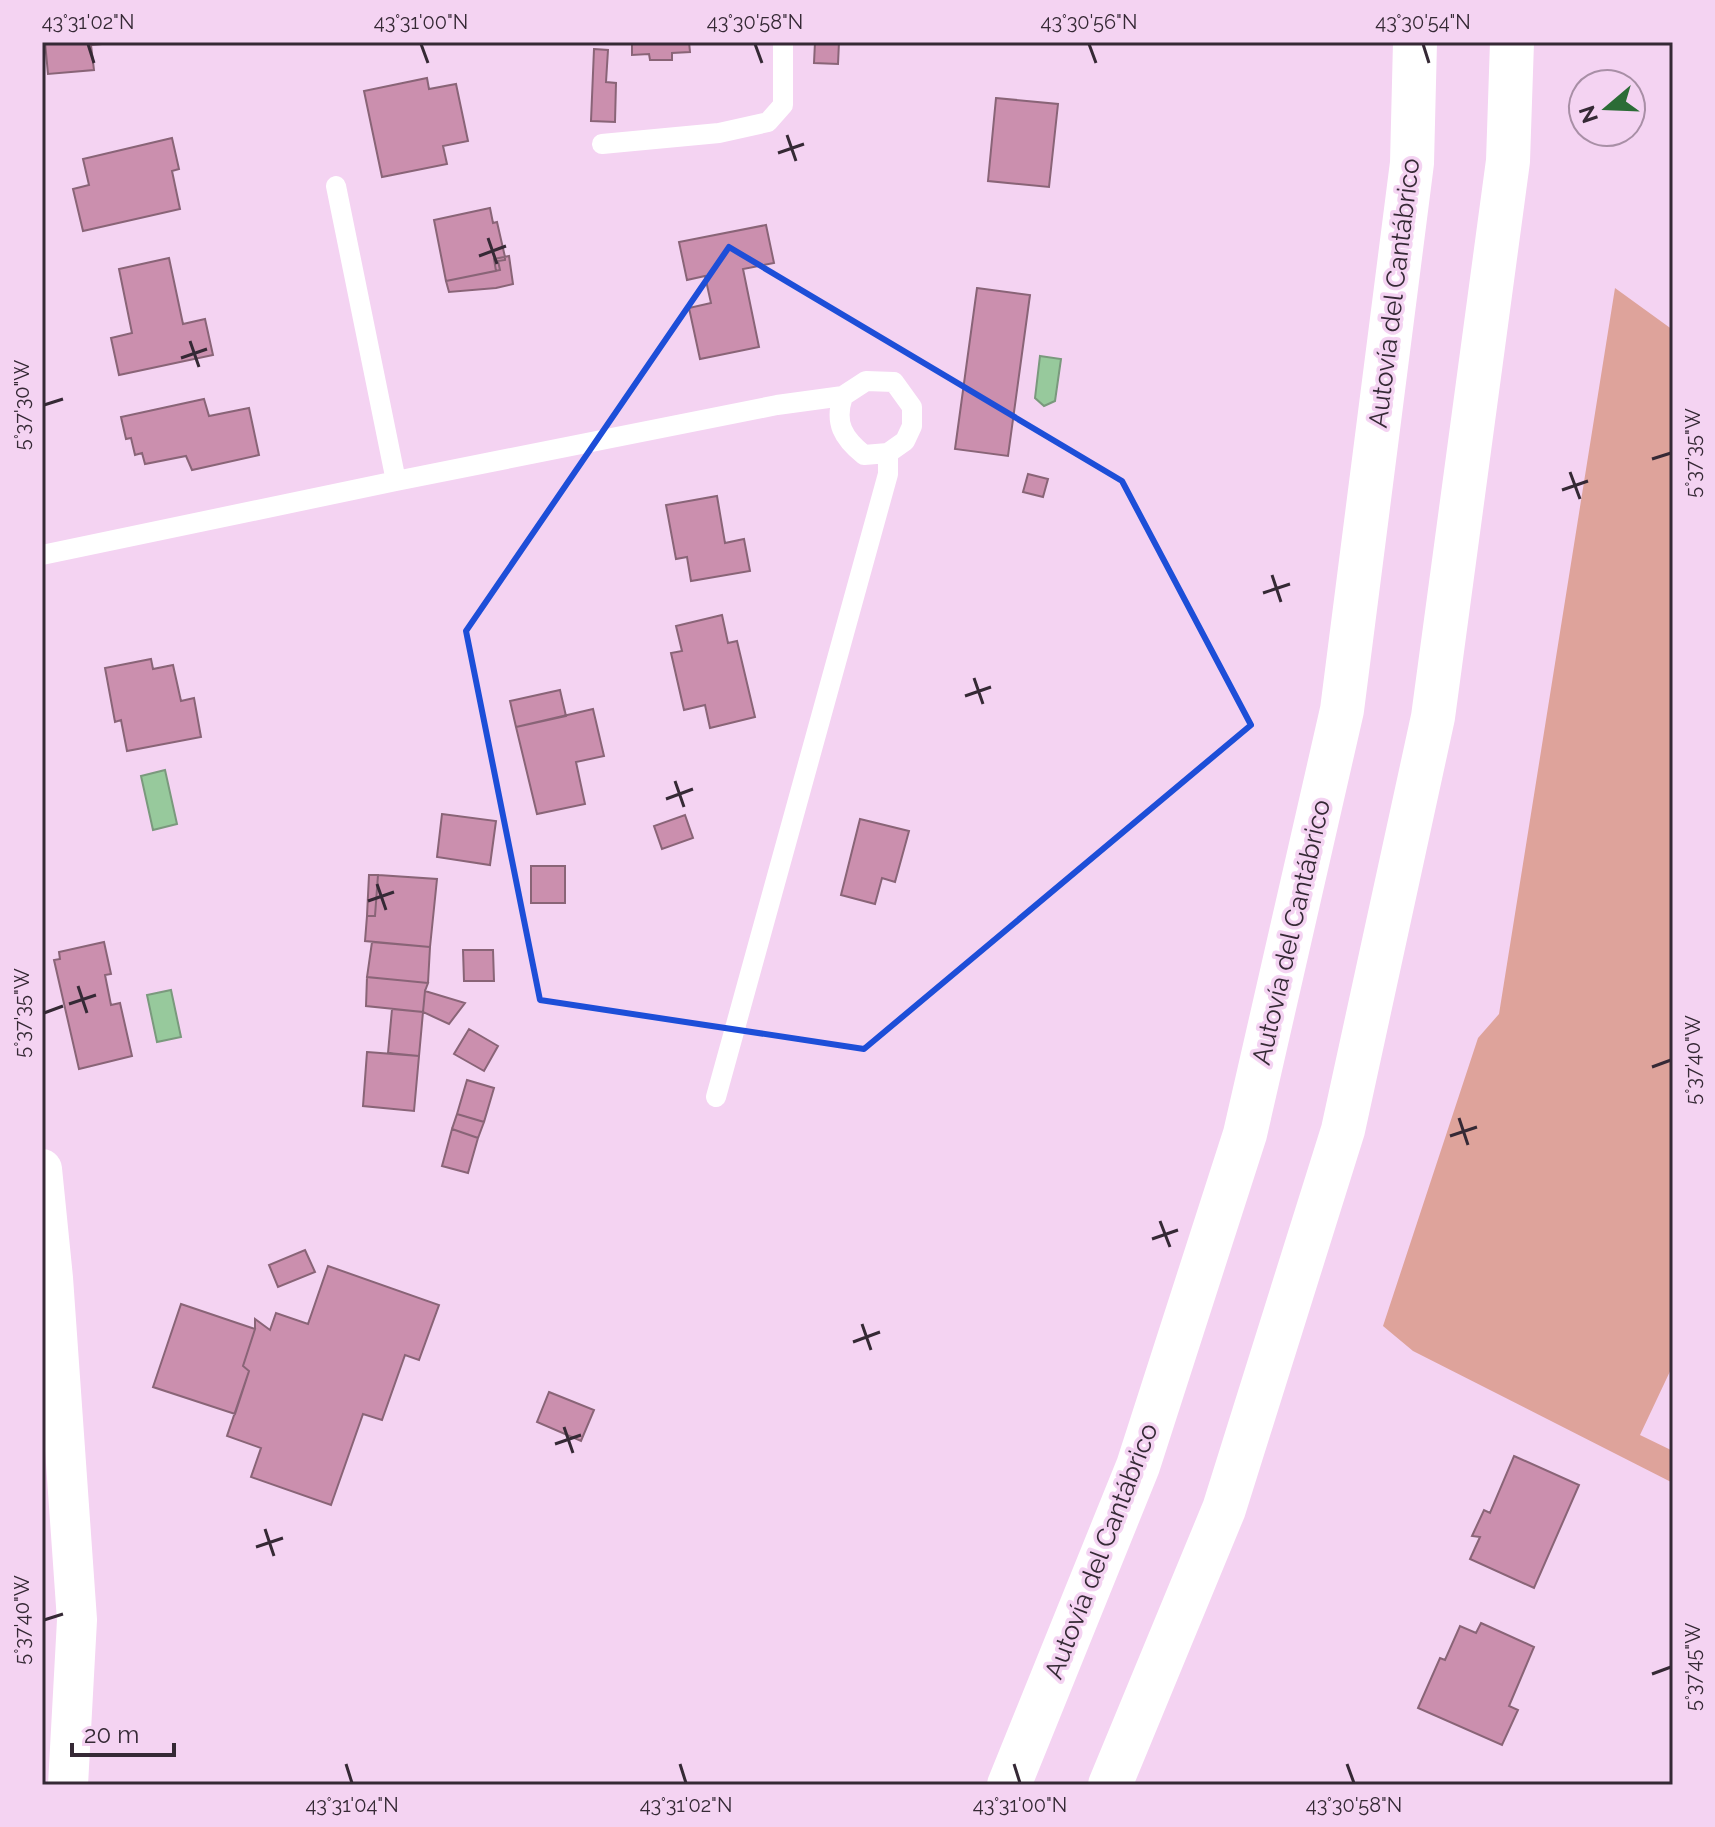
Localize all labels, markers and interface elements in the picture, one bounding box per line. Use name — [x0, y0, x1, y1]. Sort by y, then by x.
text: 43°31'02"N — [42, 10, 134, 34]
text: 43°31'00"N — [374, 10, 468, 34]
text: 43°30'58"N — [707, 10, 803, 34]
text: 43°30'56"N — [1041, 10, 1137, 34]
text: 43°30'54"N — [1375, 10, 1471, 34]
north arrow — [1567, 68, 1647, 148]
text: N — [1573, 102, 1603, 127]
street label: Autovía del Cantábrico — [1363, 157, 1425, 429]
text: 5°37'30"W — [10, 360, 34, 450]
text: 5°37'35"W — [1681, 408, 1705, 498]
street label: Autovía del Cantábrico — [1246, 796, 1336, 1068]
text: 5°37'35"W — [10, 968, 34, 1058]
text: 5°37'40"W — [1681, 1015, 1705, 1105]
street label: Autovía del Cantábrico — [1038, 1419, 1164, 1683]
text: 5°37'40"W — [10, 1575, 34, 1665]
text: 5°37'45"W — [1681, 1623, 1705, 1711]
scale bar — [72, 1707, 174, 1757]
text: 20 m — [84, 1720, 139, 1749]
text: 43°31'04"N — [305, 1793, 399, 1817]
text: 43°31'02"N — [640, 1793, 732, 1817]
text: 43°31'00"N — [973, 1793, 1067, 1817]
text: 43°30'58"N — [1306, 1793, 1402, 1817]

